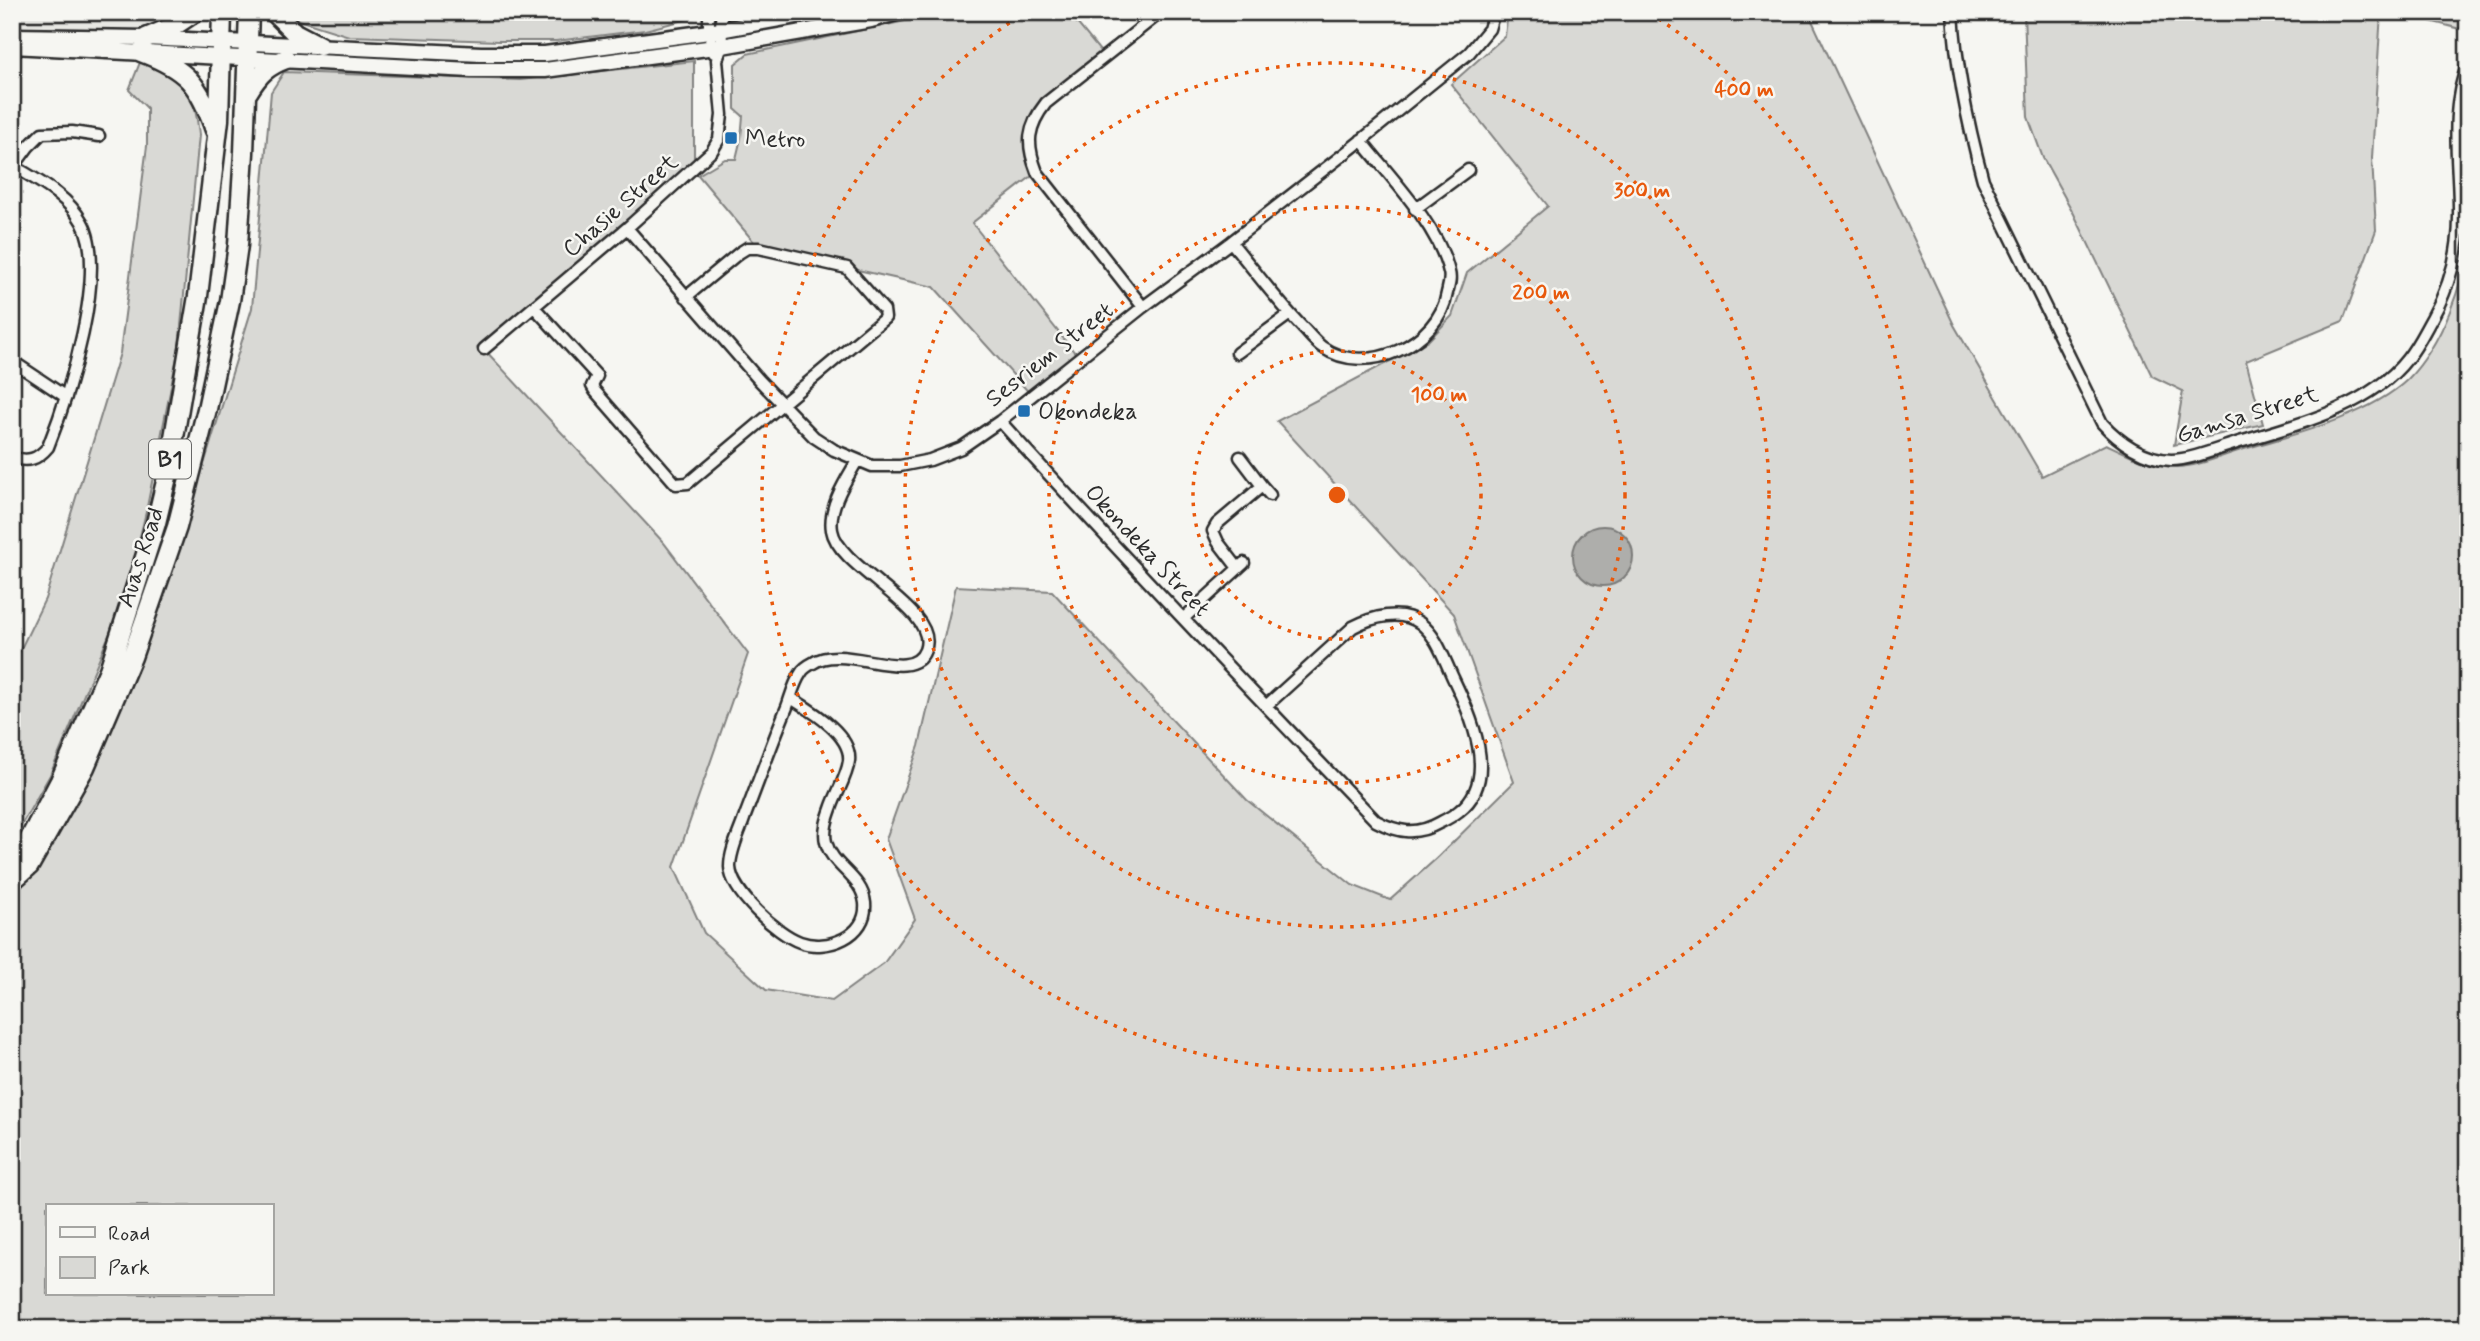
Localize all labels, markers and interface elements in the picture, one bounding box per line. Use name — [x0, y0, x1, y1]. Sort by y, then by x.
text: 400 m — [1714, 76, 1774, 104]
place label: Metro — [745, 124, 806, 155]
marker: Metro — [723, 130, 739, 146]
street label: Chasie Street — [557, 147, 685, 265]
text: 300 m — [1614, 177, 1671, 205]
text: 200 m — [1512, 279, 1570, 307]
street label: Sesriem Street — [980, 296, 1120, 415]
street label: Gamsa Street — [2173, 379, 2322, 452]
text: 100 m — [1411, 381, 1467, 409]
place label: Okondeka — [1038, 397, 1138, 428]
marker: Okondeka — [1016, 403, 1032, 419]
road number: B1 — [149, 440, 191, 478]
street label: Okondeka Street — [1077, 478, 1216, 624]
centre of rings — [1325, 483, 1349, 507]
street label: Auas Road — [111, 503, 172, 611]
legend — [46, 1204, 273, 1296]
text: Road — [108, 1220, 150, 1248]
text: Park — [108, 1254, 150, 1282]

